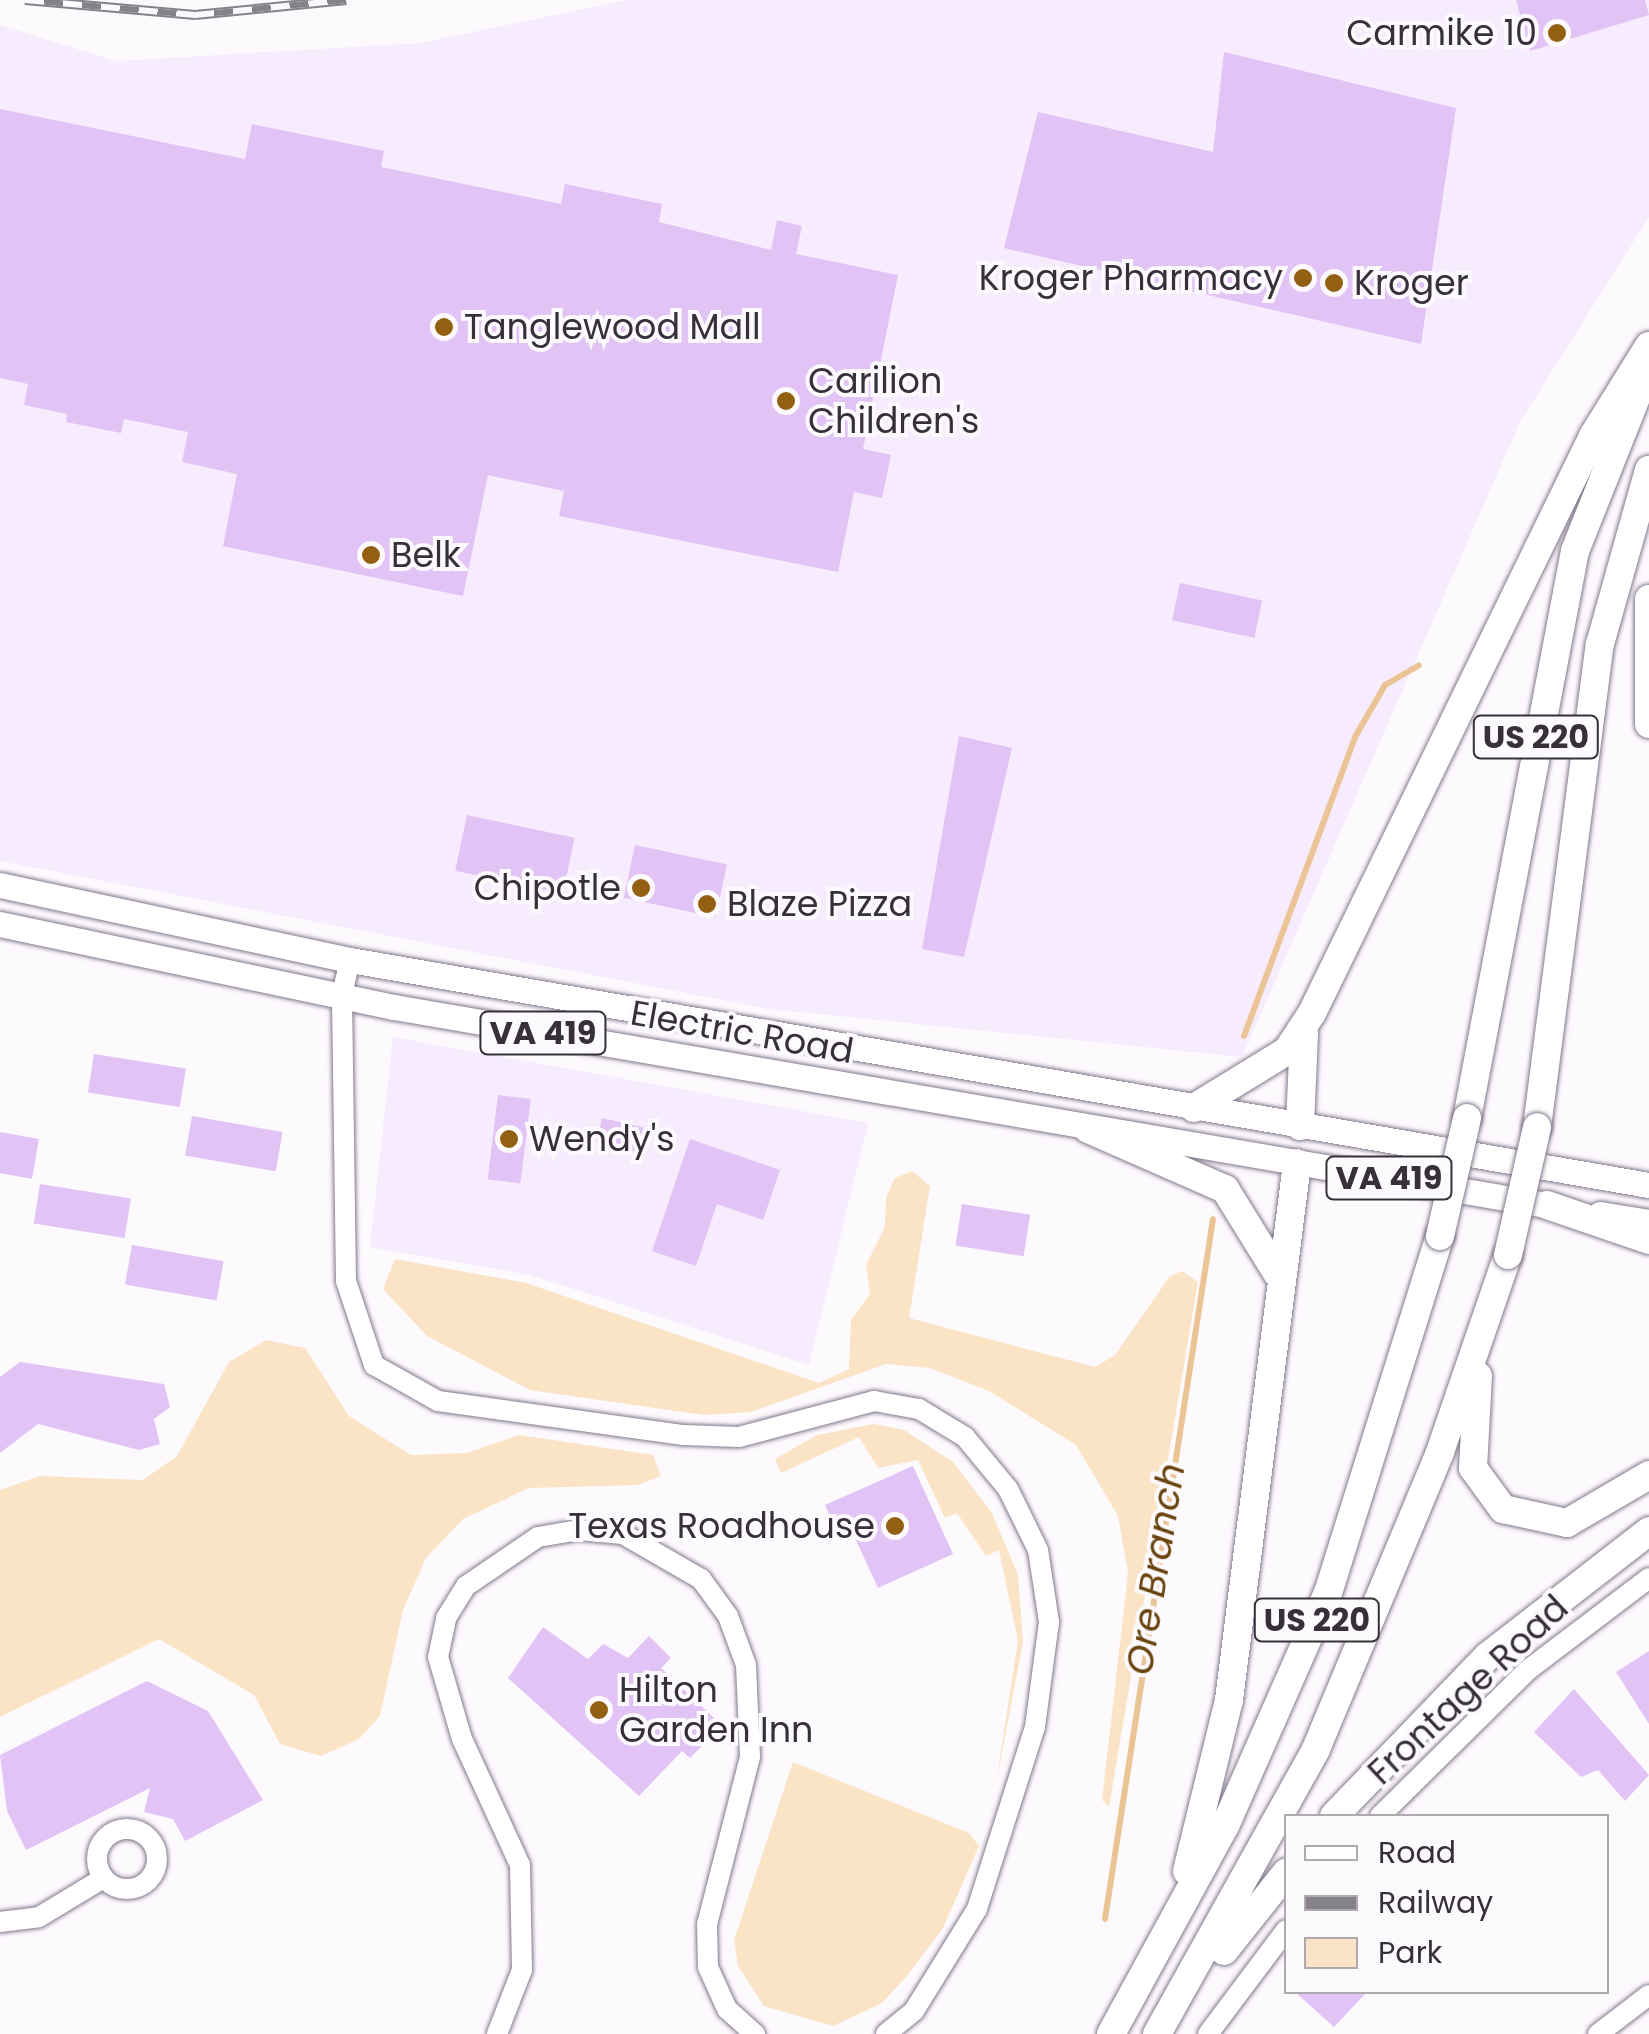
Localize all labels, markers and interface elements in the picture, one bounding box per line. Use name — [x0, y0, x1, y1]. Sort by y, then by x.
place label: Carmike 10 — [1346, 12, 1537, 54]
marker: Carmike 10 — [1546, 22, 1568, 44]
place label: Kroger Pharmacy — [979, 257, 1283, 299]
place label: Kroger — [1354, 262, 1469, 304]
marker: Kroger Pharmacy — [1292, 267, 1314, 289]
marker: Kroger — [1323, 272, 1345, 294]
place label: Tanglewood Mall — [464, 306, 760, 348]
marker: Tanglewood Mall — [433, 316, 455, 338]
place label: Carilion Children's — [808, 360, 979, 442]
marker: Carilion Children's — [773, 388, 799, 414]
place label: Belk — [391, 534, 461, 576]
marker: Belk — [360, 544, 382, 566]
road number: US 220 — [1471, 710, 1601, 764]
place label: Chipotle — [474, 867, 621, 909]
marker: Chipotle — [630, 877, 652, 899]
place label: Blaze Pizza — [727, 883, 912, 925]
marker: Blaze Pizza — [696, 893, 718, 915]
street label: Electric Road — [627, 992, 857, 1072]
road number: VA 419 — [478, 1006, 608, 1060]
place label: Wendy's — [529, 1118, 674, 1160]
marker: Wendy's — [498, 1128, 520, 1150]
road number: VA 419 — [1324, 1151, 1454, 1205]
water label: Ore Branch — [1116, 1460, 1194, 1678]
place label: Texas Roadhouse — [568, 1505, 875, 1547]
marker: Texas Roadhouse — [884, 1515, 906, 1537]
street label: Frontage Road — [1359, 1587, 1577, 1793]
road number: US 220 — [1252, 1593, 1382, 1647]
place label: Hilton Garden Inn — [619, 1669, 813, 1751]
marker: Hilton Garden Inn — [588, 1699, 610, 1721]
legend — [1284, 1814, 1609, 1994]
text: Road — [1378, 1831, 1456, 1874]
text: Railway — [1378, 1881, 1493, 1924]
text: Park — [1378, 1931, 1442, 1974]

